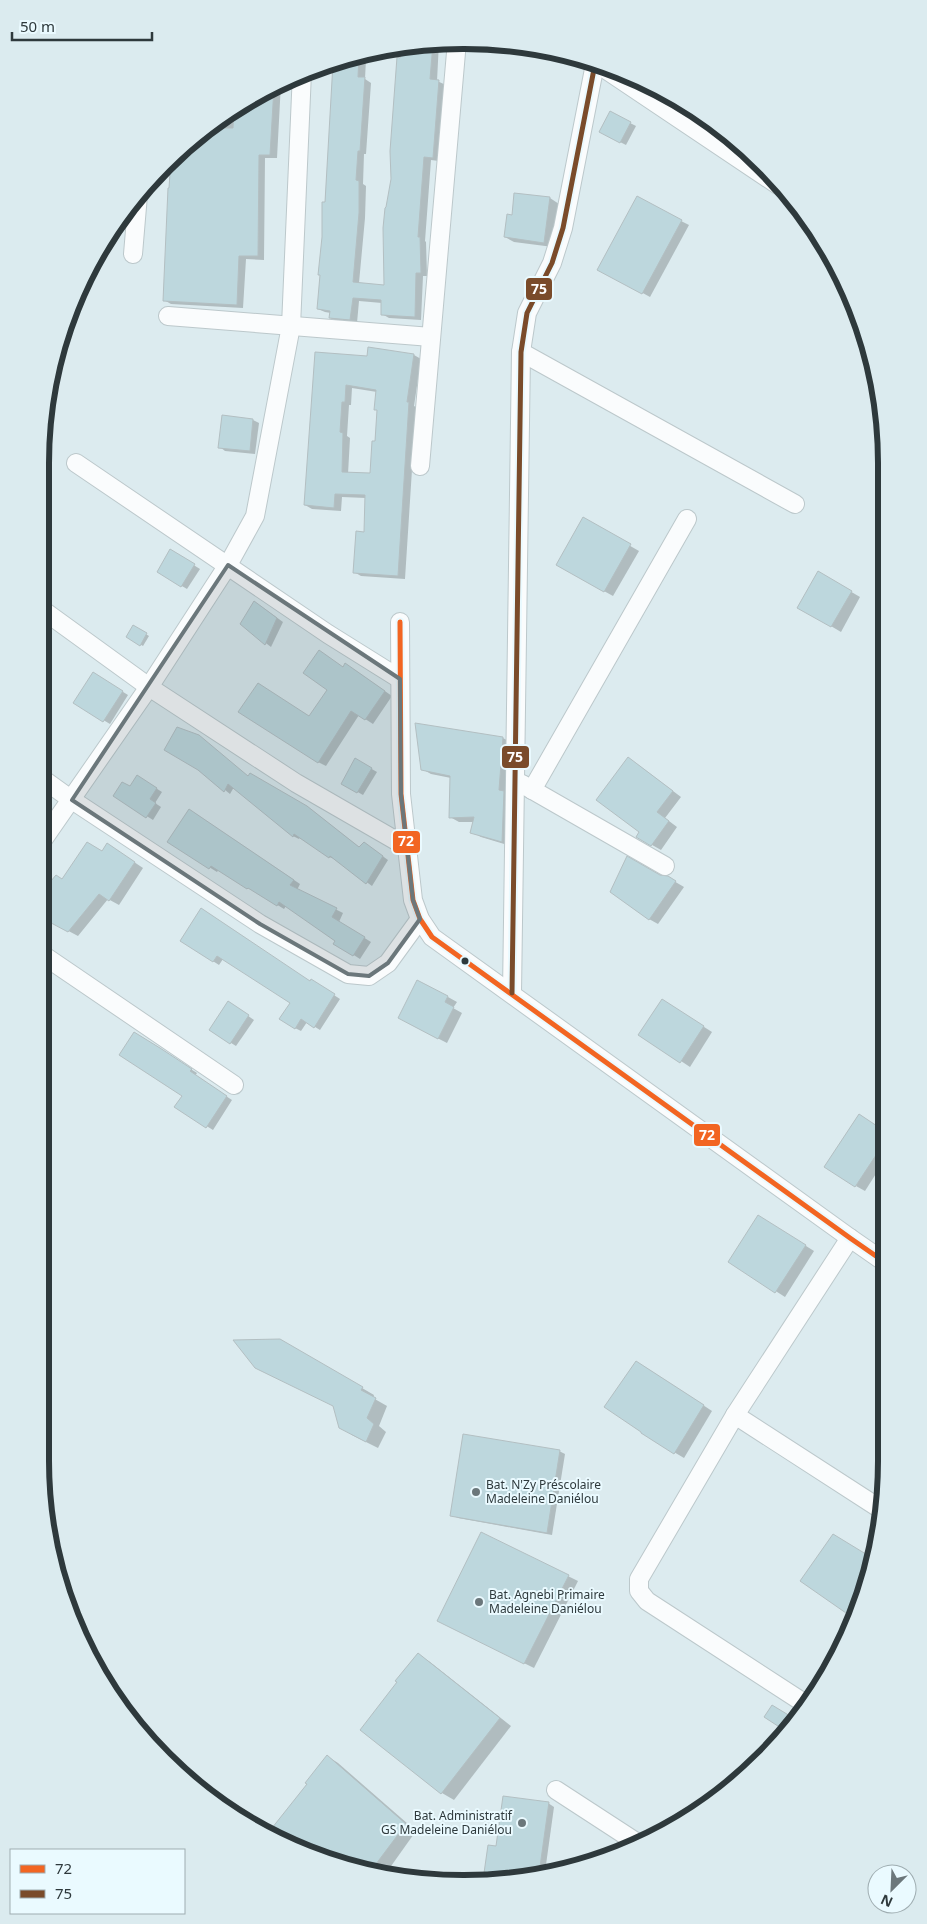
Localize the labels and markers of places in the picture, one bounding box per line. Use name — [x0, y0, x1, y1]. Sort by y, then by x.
unlabelled marker — [460, 956, 470, 966]
place label: Bat. N'Zy Préscolaire Madeleine Daniélou — [486, 1476, 601, 1507]
marker: Bat. N'Zy Préscolaire Madeleine Daniélou — [470, 1486, 482, 1498]
place label: Bat. Agnebi Primaire Madeleine Daniélou — [489, 1586, 605, 1617]
marker: Bat. Agnebi Primaire Madeleine Daniélou — [473, 1596, 485, 1608]
place label: Bat. Administratif GS Madeleine Daniélou — [381, 1807, 513, 1838]
marker: Bat. Administratif GS Madeleine Daniélou — [516, 1817, 528, 1829]

